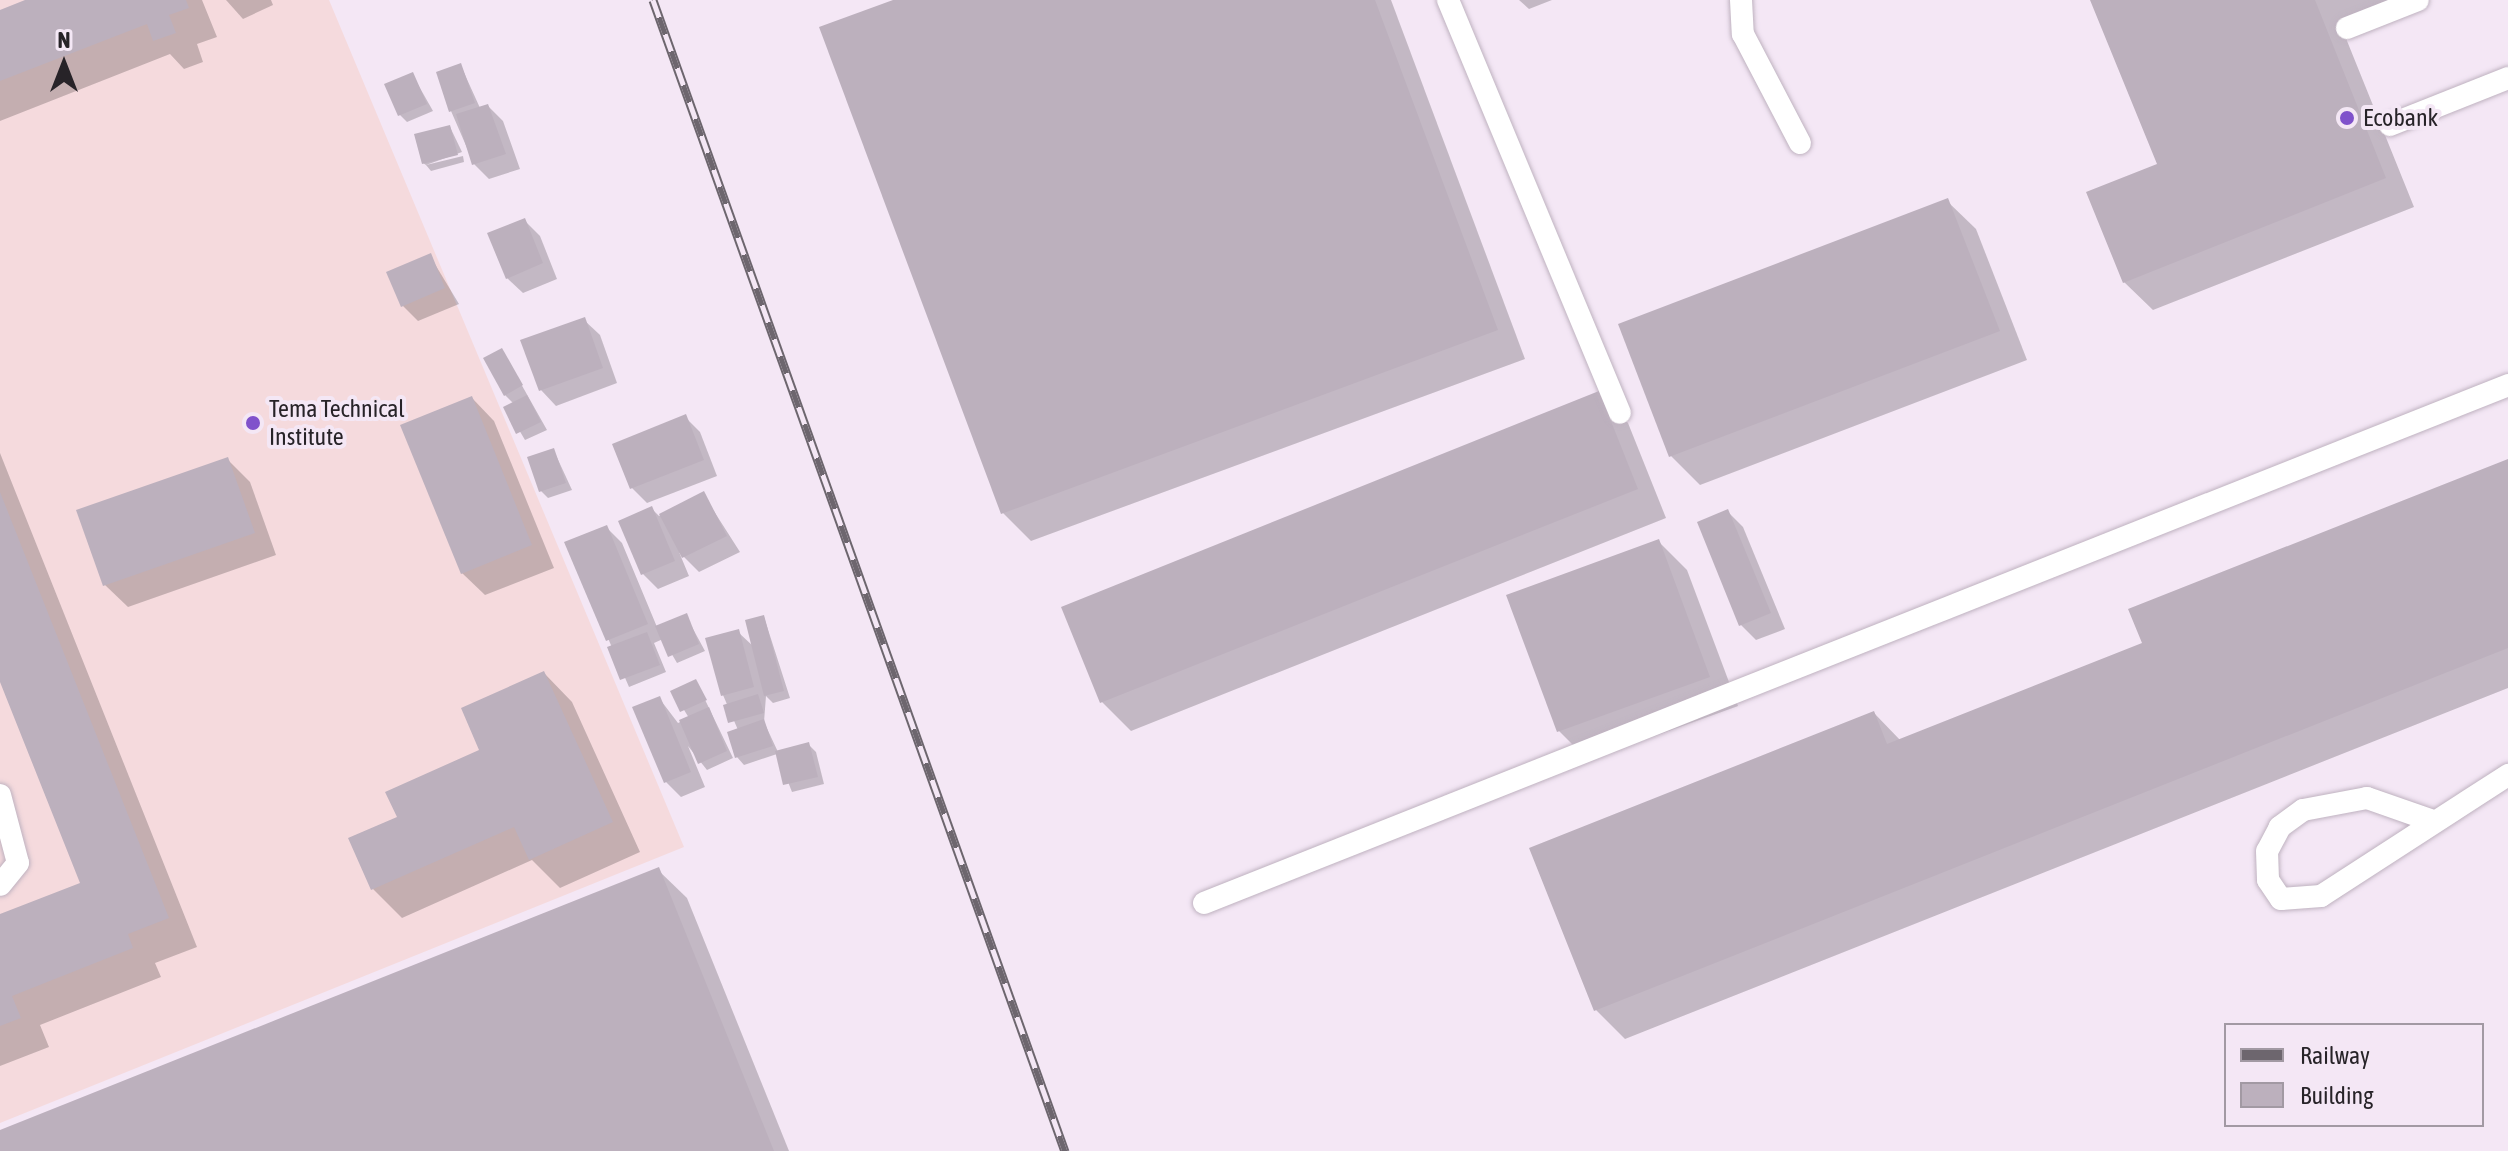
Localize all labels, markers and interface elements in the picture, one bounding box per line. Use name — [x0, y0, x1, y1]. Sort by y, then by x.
north arrow — [24, 24, 104, 104]
text: N — [58, 27, 70, 53]
place label: Ecobank — [2363, 104, 2438, 132]
marker: Ecobank — [2338, 109, 2356, 127]
place label: Tema Technical Institute — [269, 395, 405, 451]
marker: Tema Technical Institute — [244, 414, 262, 432]
legend — [2224, 1023, 2484, 1127]
text: Railway — [2300, 1042, 2370, 1069]
text: Building — [2300, 1082, 2373, 1109]

